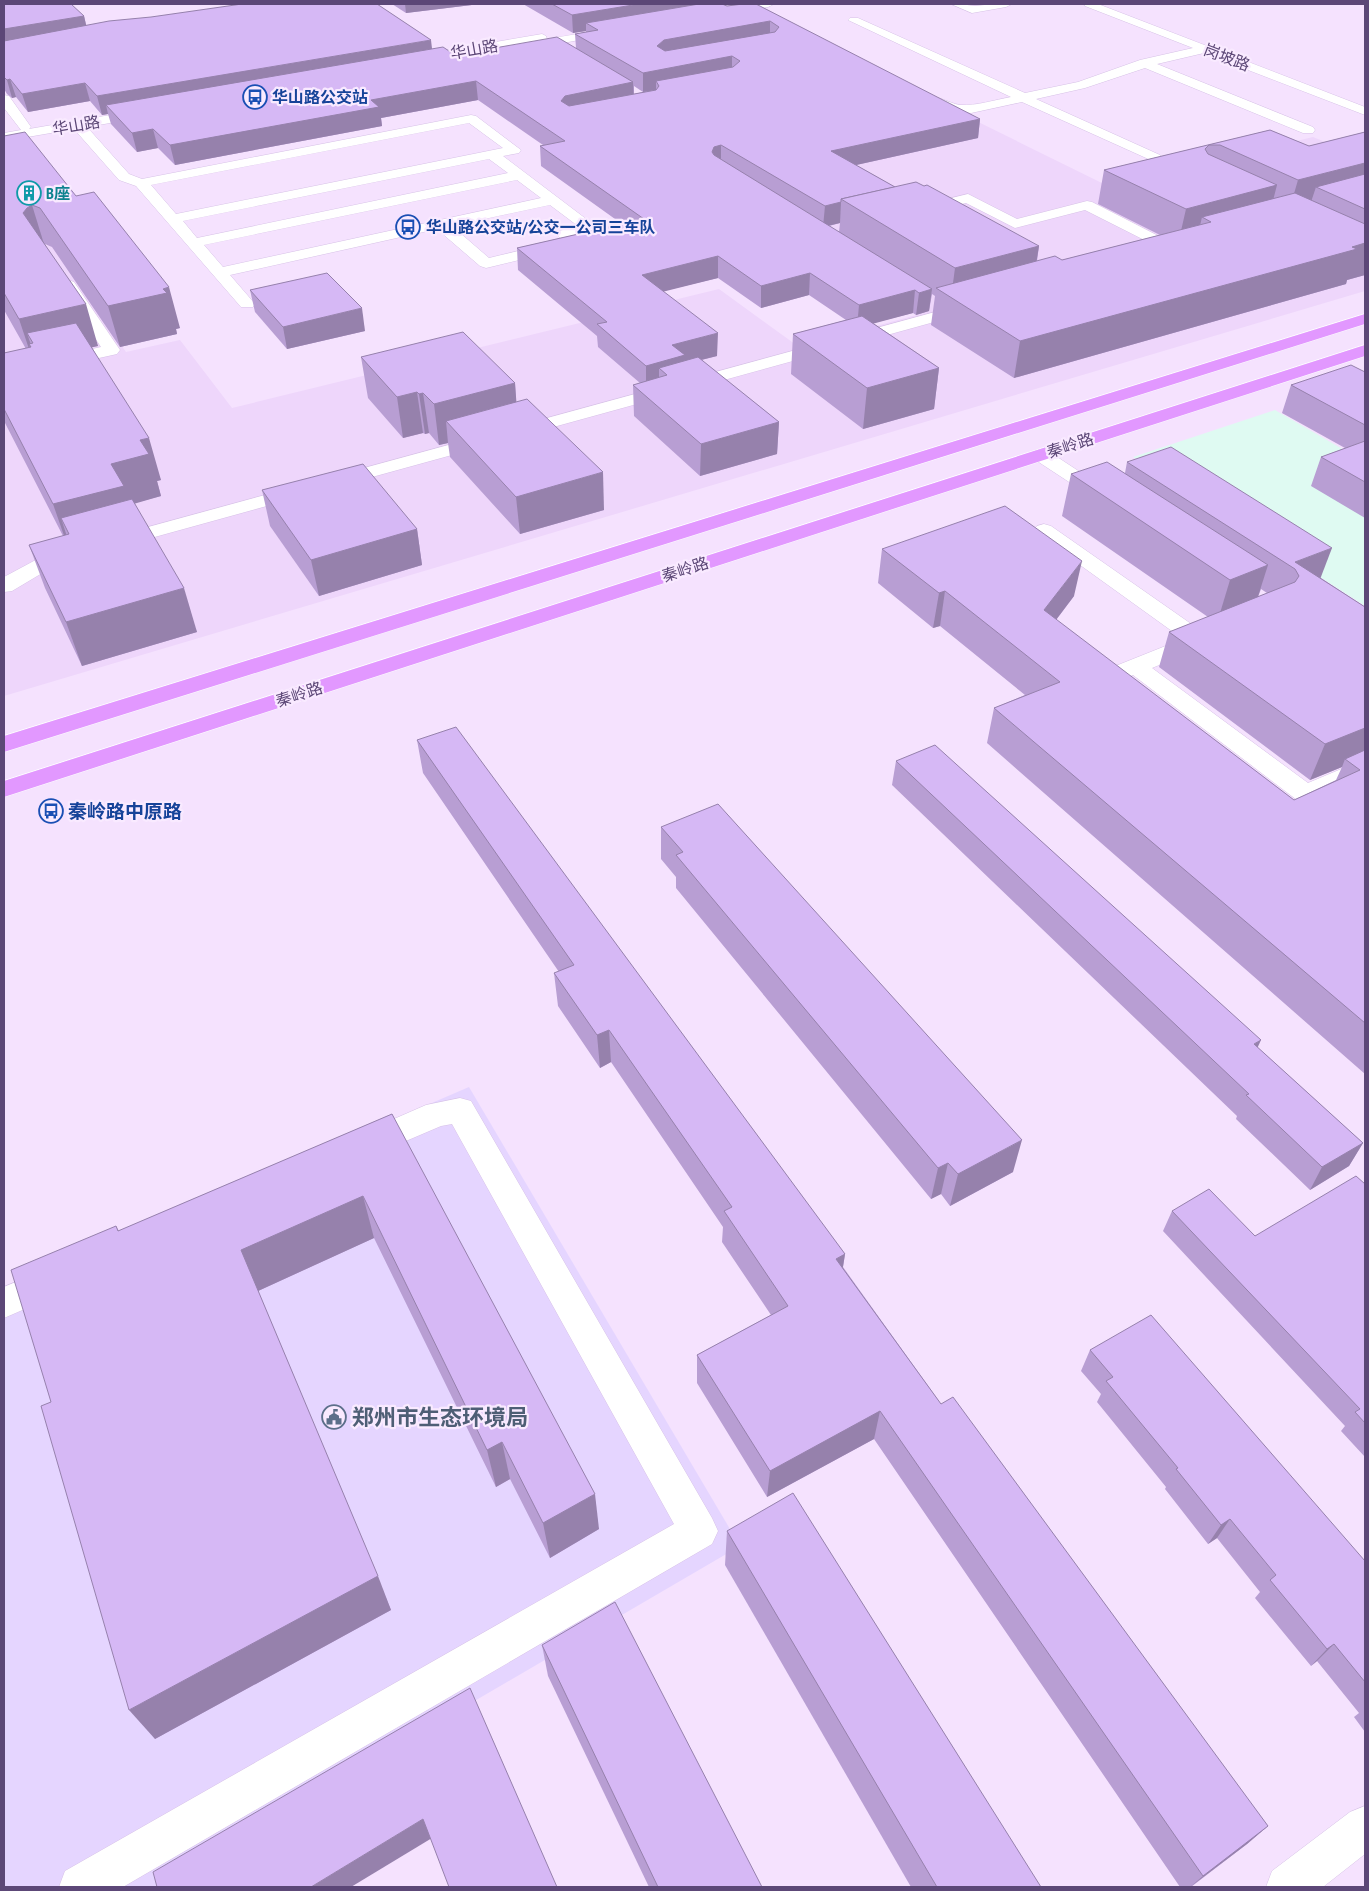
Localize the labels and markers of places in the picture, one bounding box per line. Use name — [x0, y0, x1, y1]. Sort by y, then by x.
bus stop icon: 华山路公交站 — [242, 84, 268, 110]
place label: 华山路公交站 — [272, 87, 368, 107]
building icon: B座 — [16, 180, 42, 206]
place label: B座 — [46, 183, 70, 203]
bus stop icon: 华山路公交站/公交一公司三车队 — [395, 214, 421, 240]
place label: 华山路公交站/公交一公司三车队 — [426, 217, 656, 237]
bus stop icon: 秦岭路中原路 — [38, 798, 64, 824]
place label: 秦岭路中原路 — [68, 799, 182, 823]
place label: 郑州市生态环境局 — [352, 1403, 528, 1431]
public building icon: 郑州市生态环境局 — [321, 1404, 347, 1430]

